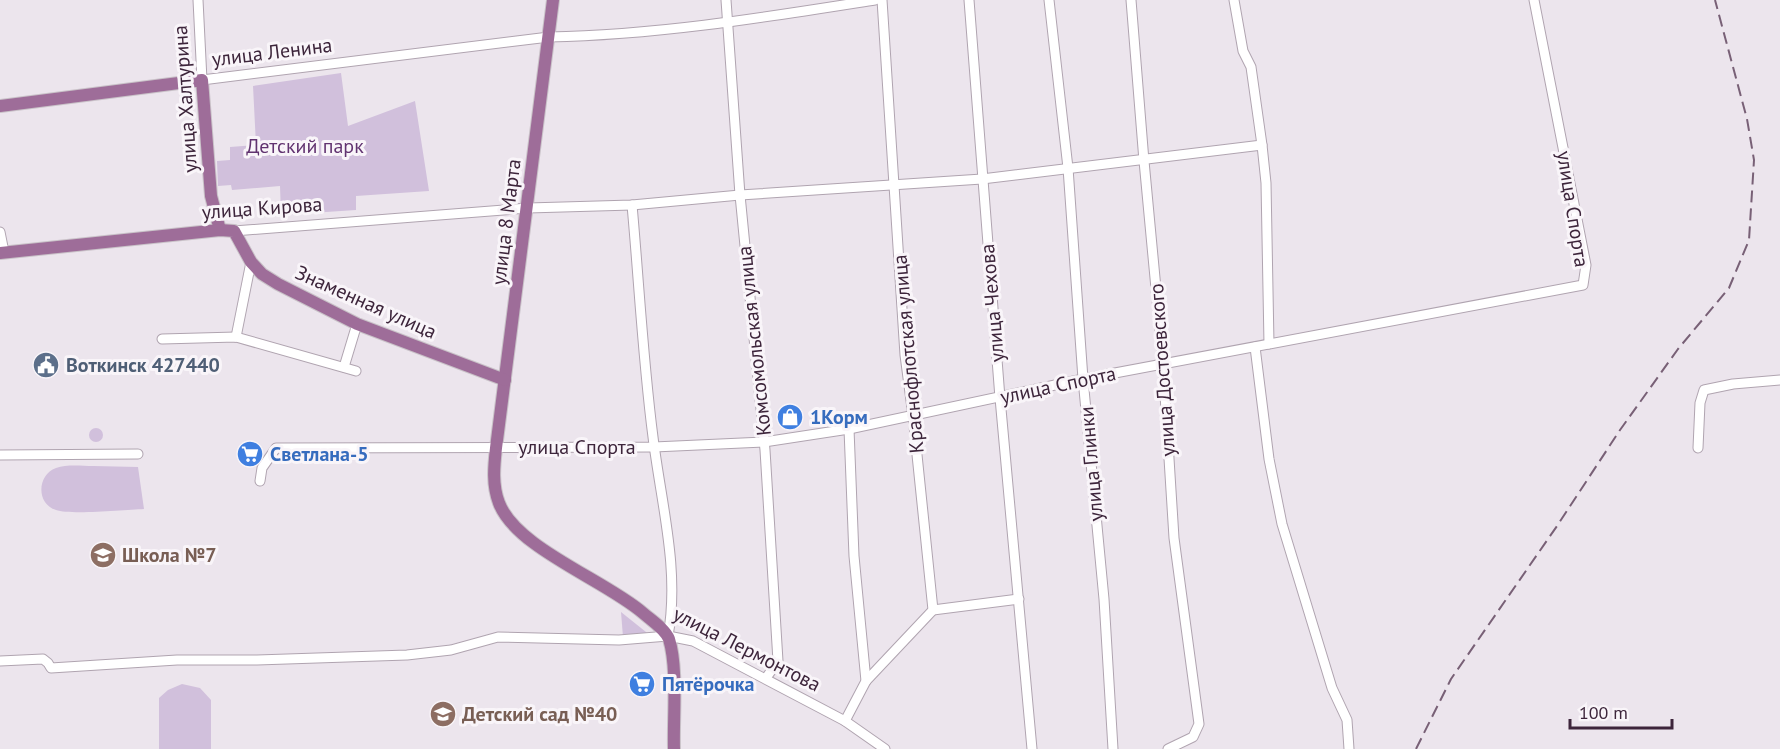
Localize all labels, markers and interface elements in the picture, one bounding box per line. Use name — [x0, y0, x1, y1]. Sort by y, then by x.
street label: улица Халтурина — [167, 24, 203, 174]
street label: улица Ленина — [210, 32, 334, 72]
park label: Детский парк — [246, 133, 364, 159]
street label: улица Спорта — [1551, 149, 1595, 269]
street label: улица 8 Марта — [485, 158, 527, 286]
street label: улица Кирова — [201, 191, 323, 225]
street label: улица Чехова — [974, 243, 1010, 363]
street label: Комсомольская улица — [731, 245, 777, 437]
street label: Краснофлотская улица — [886, 254, 930, 454]
street label: Знаменная улица — [291, 259, 441, 345]
street label: улица Достоевского — [1143, 283, 1181, 457]
public building icon: Воткинск 427440 — [31, 350, 61, 380]
place label: Воткинск 427440 — [66, 352, 220, 378]
street label: улица Спорта — [998, 360, 1118, 410]
shop icon: 1Корм — [775, 402, 805, 432]
place label: 1Корм — [810, 404, 868, 430]
street label: улица Глинки — [1073, 405, 1109, 523]
street label: улица Спорта — [518, 434, 636, 460]
supermarket icon: Светлана-5 — [235, 439, 265, 469]
place label: Светлана-5 — [270, 441, 369, 467]
school or university icon: Школа №7 — [88, 540, 118, 570]
place label: Школа №7 — [122, 542, 217, 568]
street label: улица Лермонтова — [669, 601, 825, 697]
supermarket icon: Пятёрочка — [627, 669, 657, 699]
place label: Пятёрочка — [662, 671, 755, 697]
scale bar — [1570, 692, 1672, 730]
school or university icon: Детский сад №40 — [428, 699, 458, 729]
place label: Детский сад №40 — [462, 701, 617, 727]
text: 100 m — [1579, 701, 1628, 724]

